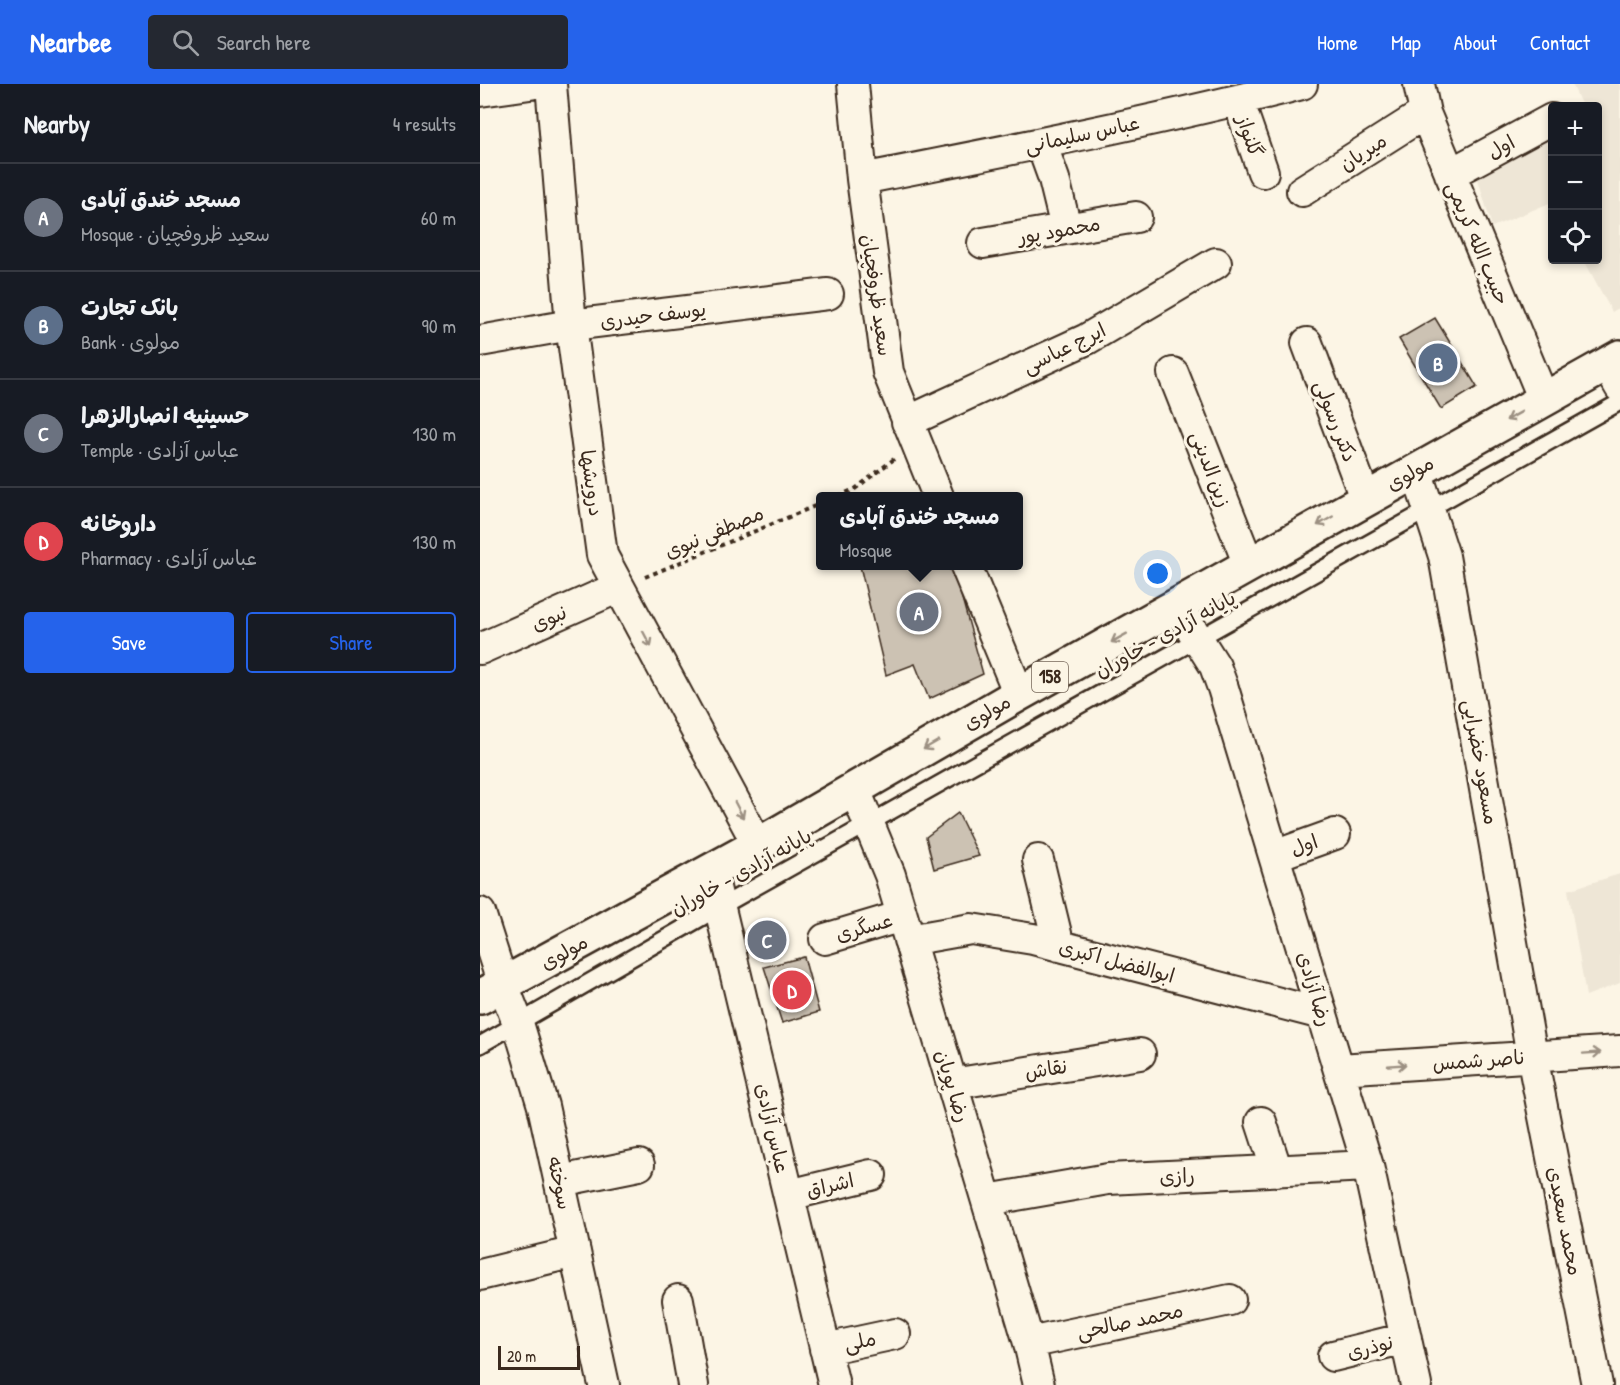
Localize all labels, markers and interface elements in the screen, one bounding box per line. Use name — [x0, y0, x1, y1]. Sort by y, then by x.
search box — [148, 15, 568, 69]
text: Nearbee — [30, 23, 112, 61]
icon: search — [169, 26, 202, 59]
text: Search here — [217, 27, 311, 57]
text: Home — [1317, 28, 1358, 57]
text: Map — [1391, 28, 1421, 57]
text: About — [1454, 28, 1497, 57]
text: Contact — [1530, 28, 1590, 57]
map controls — [1548, 102, 1602, 264]
button: + — [1548, 102, 1602, 156]
text: Nearby — [24, 106, 90, 141]
street label: عباس سلیمانی — [1022, 108, 1142, 159]
text: 4 results — [393, 110, 456, 137]
street label: گلنواز — [1229, 110, 1270, 161]
street label: میریان — [1334, 126, 1392, 177]
street label: اول — [1482, 128, 1519, 165]
button: − — [1548, 156, 1602, 210]
street label: حبیب الله کریمی — [1440, 177, 1517, 309]
text: مسجد خندق آبادی — [81, 184, 241, 214]
text: A — [39, 204, 48, 231]
text: 60 m — [421, 204, 456, 231]
street label: محمود پور — [1014, 209, 1102, 250]
button: locate — [1548, 210, 1602, 264]
text: Mosque · سعید ظروفچیان — [81, 220, 270, 247]
street label: سعید ظروفچیان — [856, 232, 899, 358]
text: بانک تجارت — [81, 292, 178, 322]
street label: یوسف حیدری — [598, 295, 708, 334]
text: B — [38, 312, 49, 339]
text: 90 m — [422, 312, 456, 339]
street label: ایرج عباسی — [1018, 316, 1110, 380]
text: Bank · مولوی — [81, 328, 180, 355]
pin: B — [1418, 340, 1458, 386]
street label: دکتر رسولی — [1309, 376, 1364, 466]
text: حسینیه انصارالزهرا — [81, 400, 249, 430]
one-way arrow — [1506, 410, 1523, 422]
text: C — [38, 420, 49, 447]
text: 130 m — [413, 420, 456, 447]
street label: زین الدینی — [1185, 427, 1238, 511]
text: Temple · عباس آزادی — [81, 436, 239, 463]
street label: درویشها — [574, 448, 611, 518]
street label: مولوی — [1381, 448, 1438, 497]
popup — [816, 492, 1023, 570]
street label: مصطفی نبوی — [660, 499, 768, 565]
text: مسجد خندق آبادی — [839, 501, 1000, 531]
text: داروخانه — [81, 508, 157, 538]
one-way arrow — [1317, 515, 1334, 527]
text: D — [39, 528, 48, 555]
text: 130 m — [413, 528, 456, 555]
text: Mosque — [839, 536, 892, 563]
text: Pharmacy · عباس آزادی — [81, 544, 257, 571]
your location — [1143, 559, 1172, 588]
street label: پایانه آزادی - خاوران — [1089, 584, 1240, 684]
pin: A — [900, 590, 938, 634]
street label: نبوی — [527, 598, 571, 637]
button: Save — [24, 612, 234, 673]
button: Share — [246, 612, 456, 673]
one-way arrow — [642, 629, 653, 647]
one-way arrow — [1111, 632, 1128, 644]
road number: 158 — [1032, 662, 1068, 692]
street label: مولوی — [958, 687, 1015, 736]
street label: مسعود خضرایی — [1456, 697, 1506, 827]
one-way arrow — [923, 740, 940, 752]
one-way arrow — [734, 801, 745, 819]
street label: پایانه آزادی - خاوران — [665, 822, 816, 922]
street label: اول — [1286, 827, 1321, 862]
street label: عسگری — [832, 906, 895, 947]
pin: C — [748, 918, 786, 962]
street label: مولوی — [535, 927, 592, 976]
street label: ابوالفضل اکبری — [1056, 932, 1178, 989]
street label: رضا آزادی — [1291, 948, 1340, 1030]
pin: D — [772, 968, 812, 1012]
street label: ناصر شمس — [1432, 1043, 1526, 1076]
street label: رضا پویان — [930, 1046, 977, 1126]
one-way arrow — [1581, 1047, 1601, 1058]
street label: نقاش — [1023, 1052, 1069, 1085]
one-way arrow — [1387, 1059, 1407, 1070]
street label: عباس آزادی — [750, 1080, 797, 1176]
street label: سوخته — [542, 1154, 579, 1212]
street label: رازی — [1159, 1161, 1195, 1190]
street label: محمد سعیدی — [1542, 1164, 1589, 1278]
street label: اشراق — [803, 1166, 856, 1203]
street label: محمد صالحی — [1074, 1296, 1186, 1345]
street label: ملی — [841, 1324, 878, 1357]
street label: نوذری — [1344, 1328, 1396, 1365]
scale bar — [498, 1343, 580, 1370]
text: 20 m — [507, 1345, 536, 1367]

